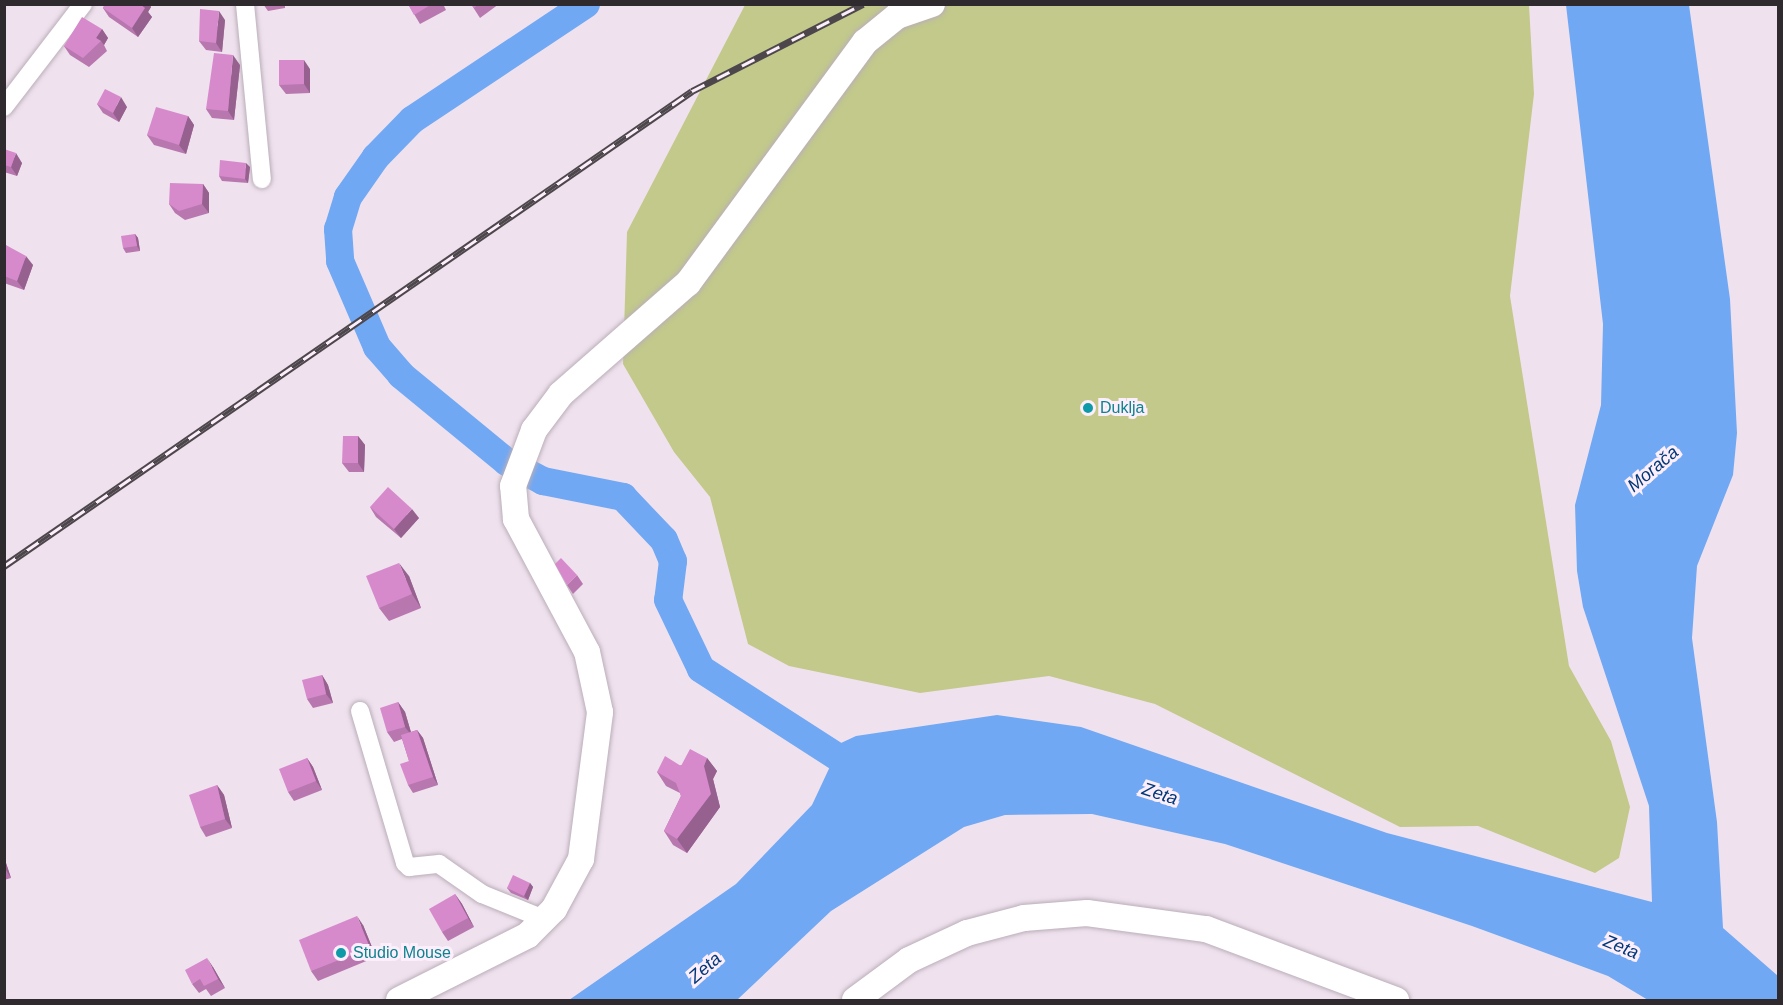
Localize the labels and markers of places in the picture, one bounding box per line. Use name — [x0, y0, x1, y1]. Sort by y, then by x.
place label: Duklja — [1100, 398, 1144, 418]
marker: Duklja — [1081, 401, 1095, 415]
place label: Studio Mouse — [353, 943, 451, 963]
marker: Studio Mouse — [334, 946, 348, 960]

